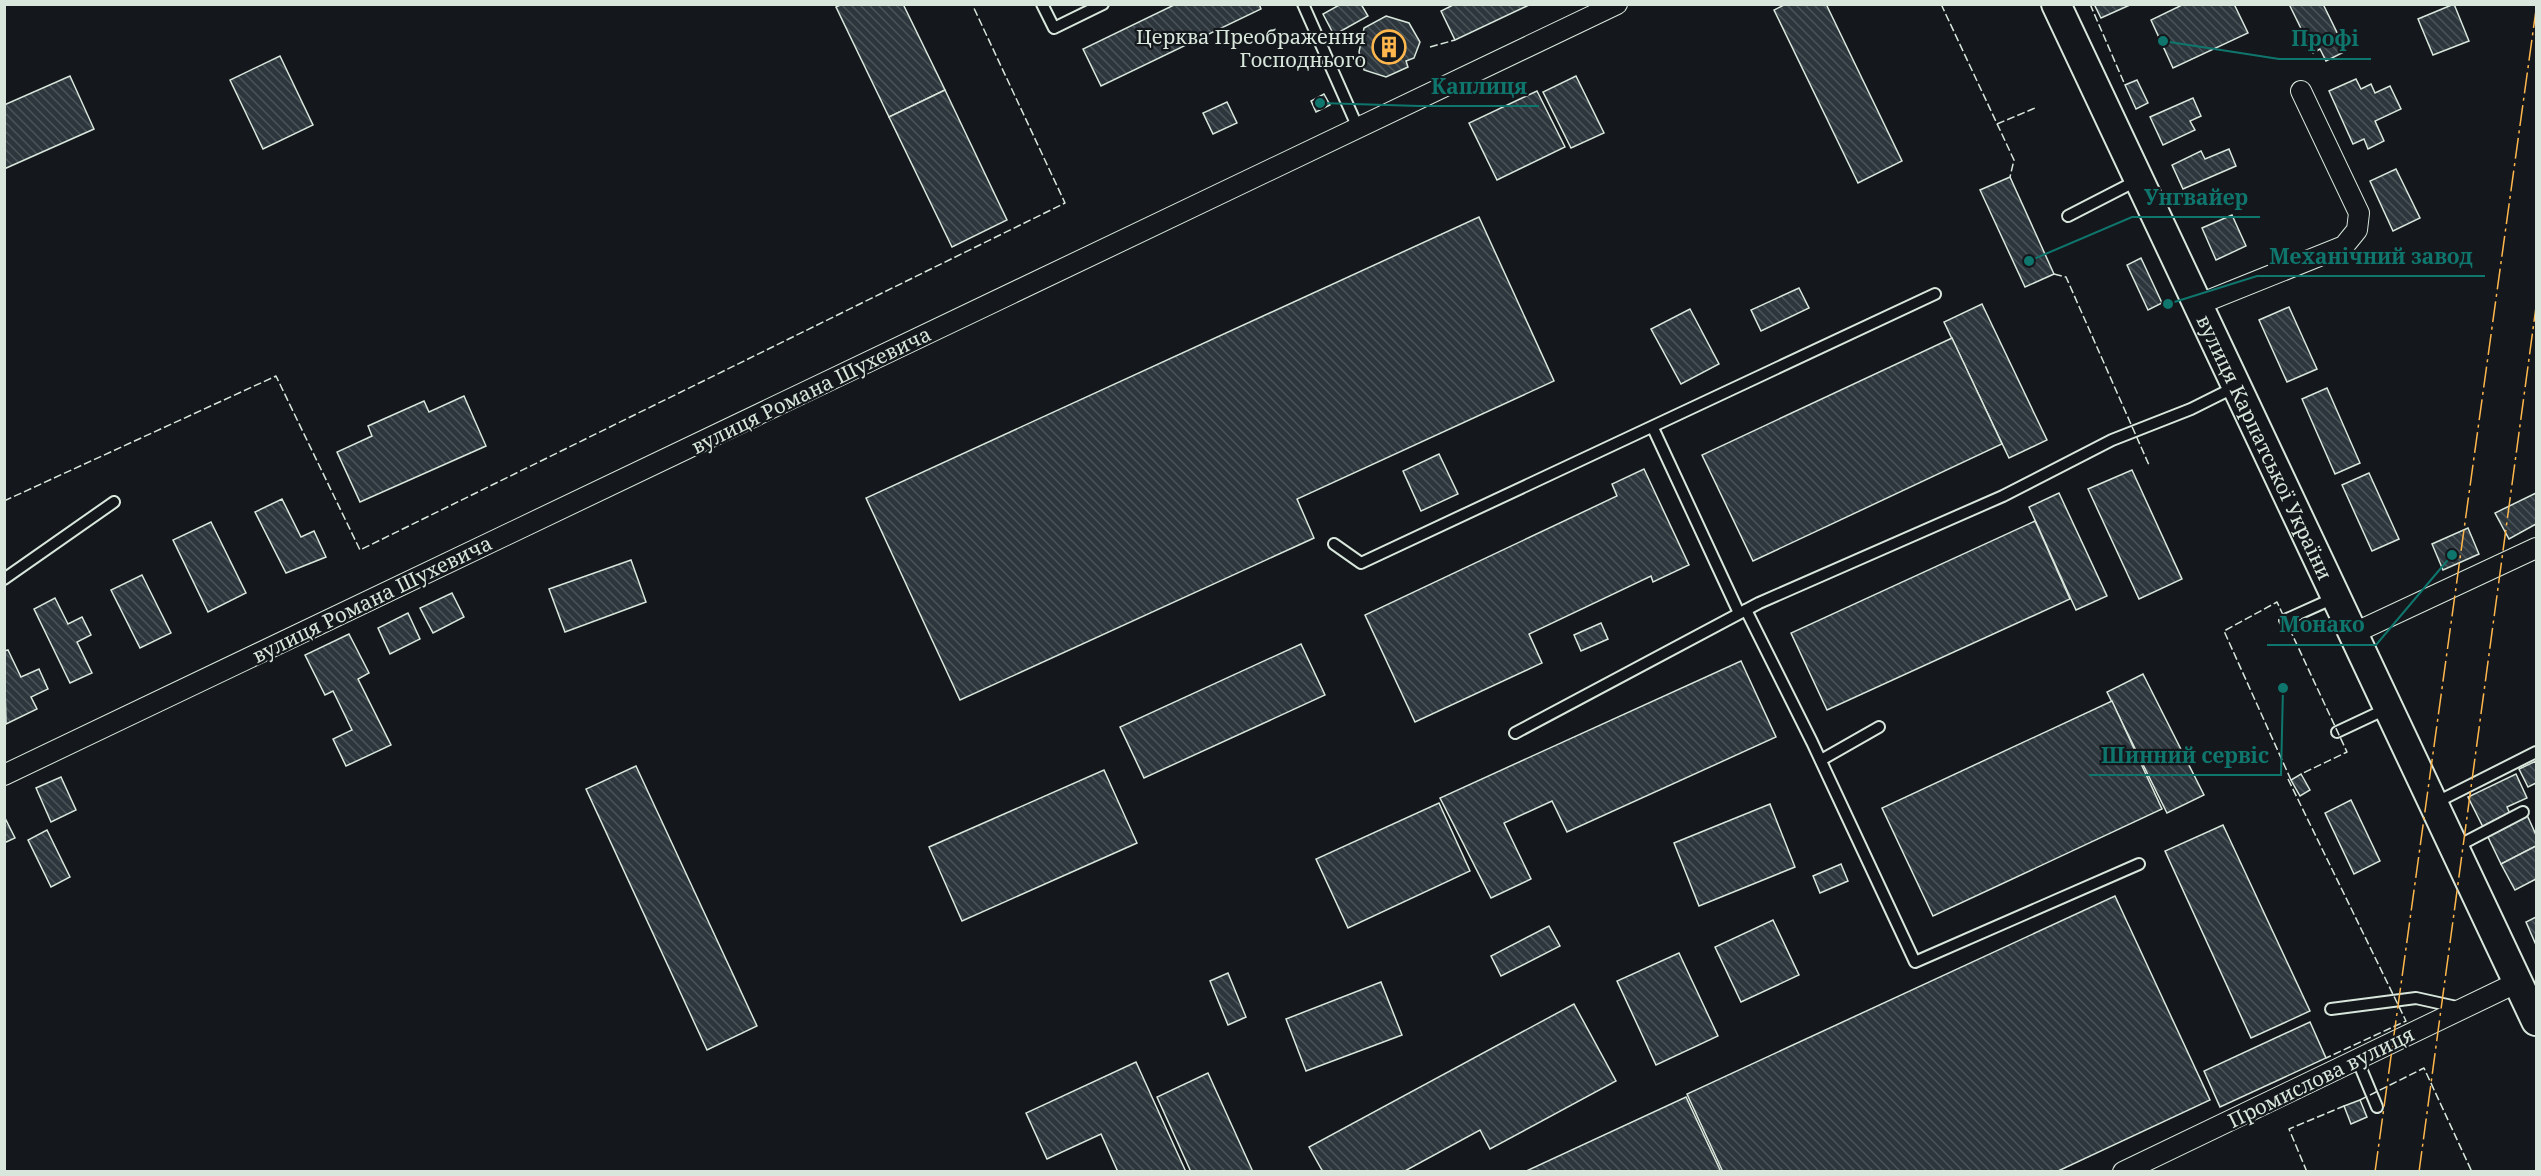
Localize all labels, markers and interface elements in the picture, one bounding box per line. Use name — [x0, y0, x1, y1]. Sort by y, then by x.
callout: Профі — [2279, 20, 2371, 59]
place label: Церква Преображення Господнього — [1136, 23, 1366, 73]
text: Профі — [2291, 24, 2359, 52]
building icon: Церква Преображення Господнього — [1371, 29, 1407, 65]
callout: Каплиця — [1419, 67, 1539, 106]
text: Каплиця — [1431, 72, 1527, 100]
callout: Унгвайер — [2132, 178, 2260, 217]
text: Унгвайер — [2144, 183, 2248, 211]
callout: Механічний завод — [2257, 237, 2485, 276]
text: Механічний завод — [2269, 242, 2473, 270]
street label: вулиця Карпатської України — [2191, 310, 2339, 584]
street label: вулиця Романа Шухевича — [687, 320, 935, 460]
street label: вулиця Романа Шухевича — [248, 529, 496, 669]
callout: Монако — [2267, 606, 2376, 645]
text: Монако — [2279, 610, 2365, 638]
callout: Шинний сервіс — [2089, 736, 2281, 775]
text: Шинний сервіс — [2101, 741, 2269, 769]
street label: Промислова вулиця — [2223, 1020, 2419, 1134]

